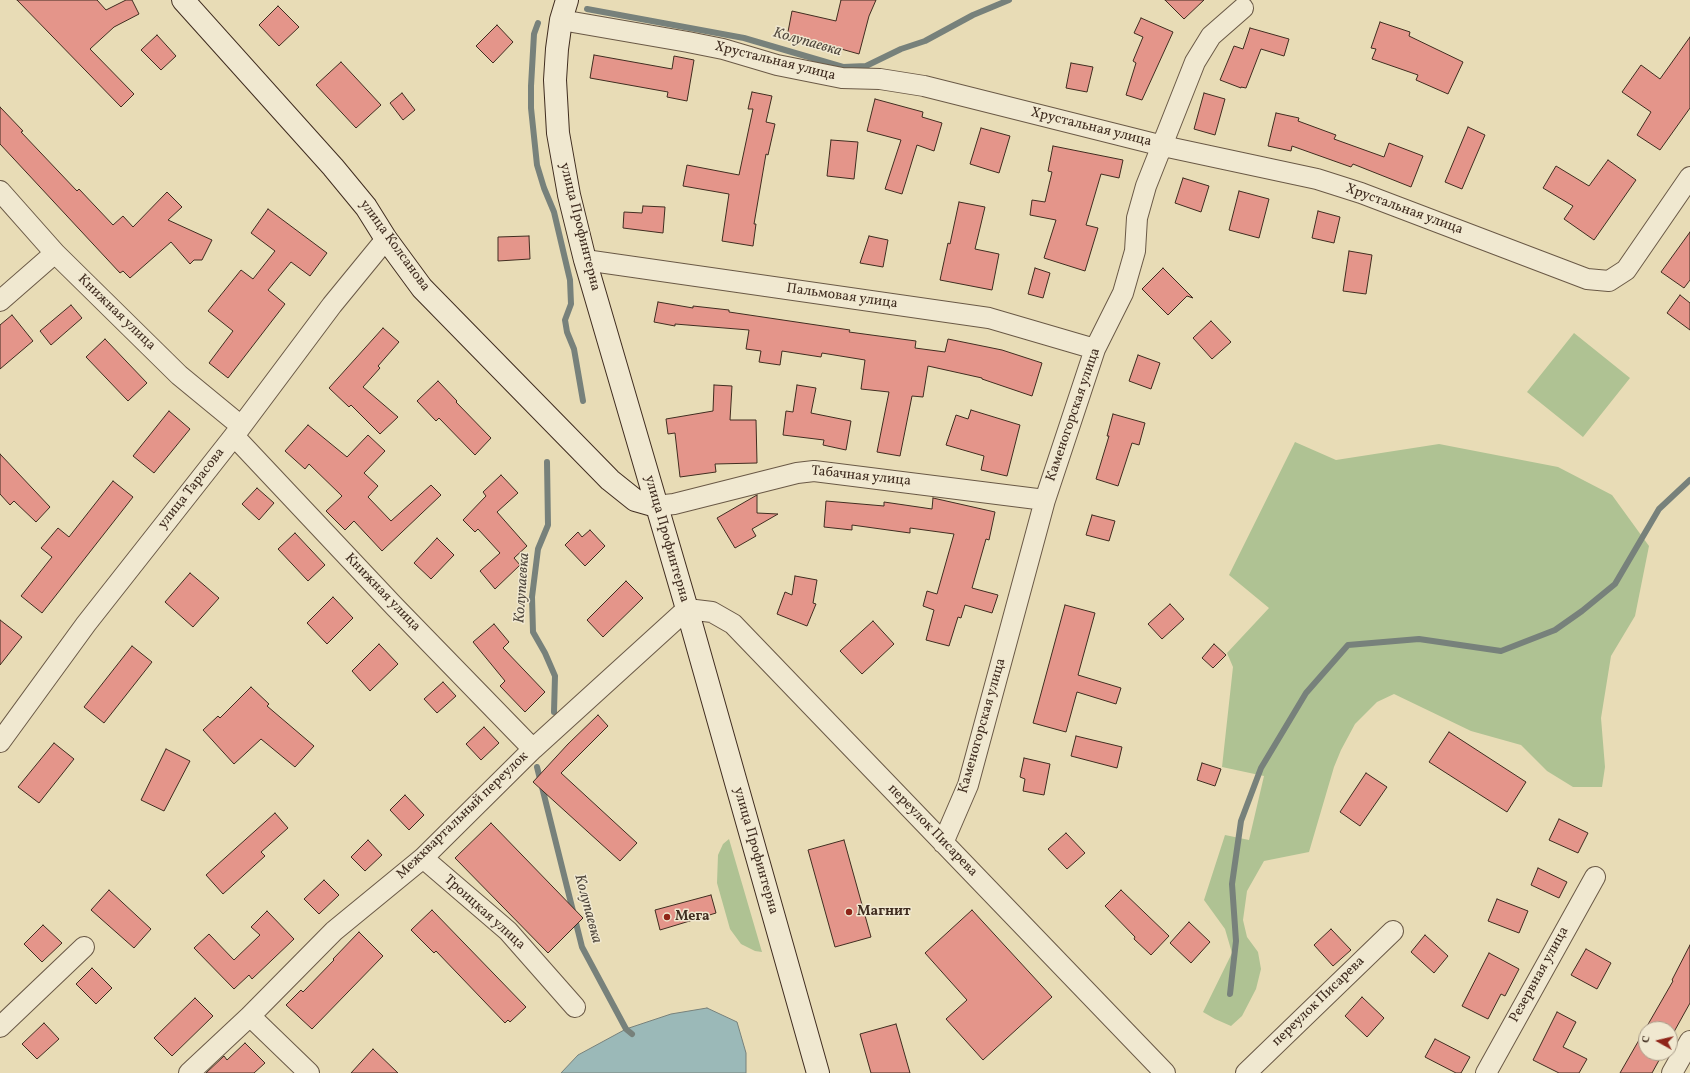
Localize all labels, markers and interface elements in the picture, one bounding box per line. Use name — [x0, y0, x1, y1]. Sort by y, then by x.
water label: Колупаевка — [771, 25, 843, 61]
street label: Хрустальная улица — [713, 39, 837, 85]
street label: Хрустальная улица — [1029, 105, 1153, 151]
street label: улица Профинтерна — [555, 161, 603, 293]
street label: Хрустальная улица — [1343, 181, 1465, 239]
street label: улица Колсанова — [355, 197, 433, 295]
street label: Книжная улица — [73, 271, 159, 355]
street label: Пальмовая улица — [785, 281, 899, 313]
street label: Каменогорская улица — [1043, 346, 1105, 484]
street label: улица Тарасова — [155, 445, 229, 533]
street label: Табачная улица — [810, 463, 912, 491]
street label: улица Профинтерна — [640, 473, 692, 605]
street label: Книжная улица — [340, 550, 424, 636]
water label: Колупаевка — [512, 552, 534, 624]
street label: Каменогорская улица — [956, 656, 1010, 796]
street label: Межквартальный переулок — [394, 749, 532, 883]
street label: переулок Писарева — [883, 781, 981, 881]
street label: улица Профинтерна — [729, 785, 781, 917]
street label: Троицкая улица — [440, 872, 528, 954]
water label: Колупаевка — [569, 873, 605, 945]
place label: Магнит — [857, 904, 911, 920]
marker: Магнит — [844, 907, 854, 917]
place label: Мега — [675, 909, 710, 925]
marker: Мега — [662, 912, 672, 922]
street label: Резервная улица — [1507, 924, 1573, 1026]
street label: переулок Писарева — [1269, 953, 1369, 1051]
north arrow — [1638, 1021, 1678, 1061]
text: С — [1639, 1035, 1655, 1044]

